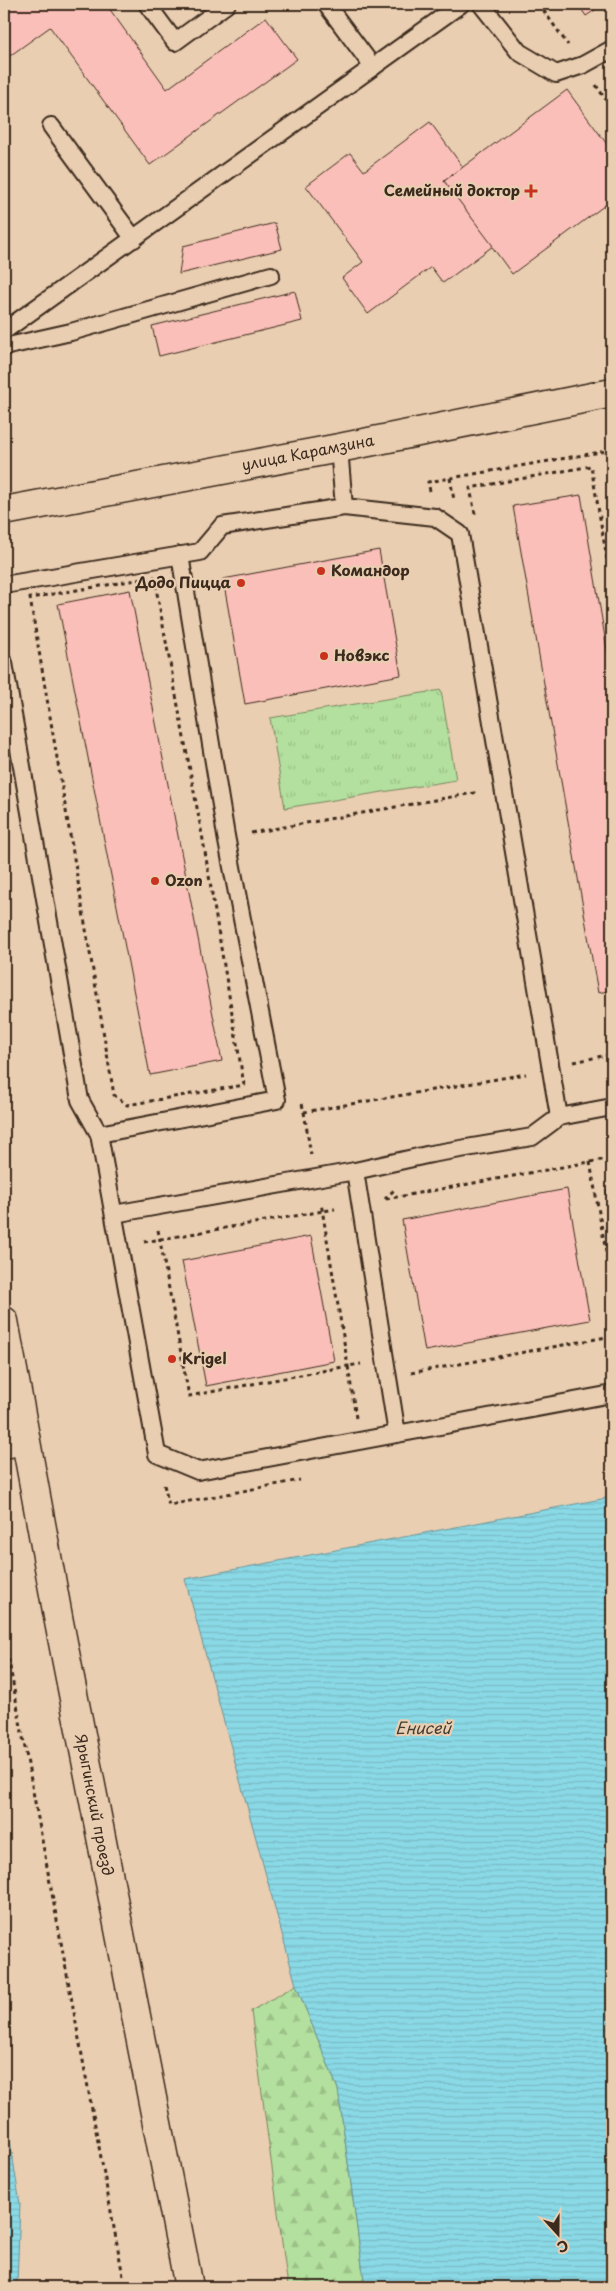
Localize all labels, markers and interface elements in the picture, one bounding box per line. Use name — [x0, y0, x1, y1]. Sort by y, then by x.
place label: Семейный доктор — [384, 178, 520, 201]
marker: Семейный доктор — [524, 184, 538, 198]
street label: улица Карамзина — [240, 427, 376, 476]
place label: Командор — [331, 558, 410, 581]
marker: Командор — [315, 565, 327, 577]
place label: Додо Пицца — [135, 570, 232, 593]
marker: Додо Пицца — [235, 577, 247, 589]
place label: Новэкс — [334, 643, 390, 666]
marker: Новэкс — [318, 650, 330, 662]
place label: Ozon — [165, 868, 203, 891]
marker: Ozon — [149, 875, 161, 887]
place label: Krigel — [182, 1346, 226, 1369]
marker: Krigel — [166, 1353, 178, 1365]
water label: Енисей — [395, 1715, 452, 1739]
street label: Ярыгинский проезд — [70, 1732, 120, 1878]
north arrow — [534, 2208, 584, 2258]
text: С — [554, 2235, 572, 2258]

